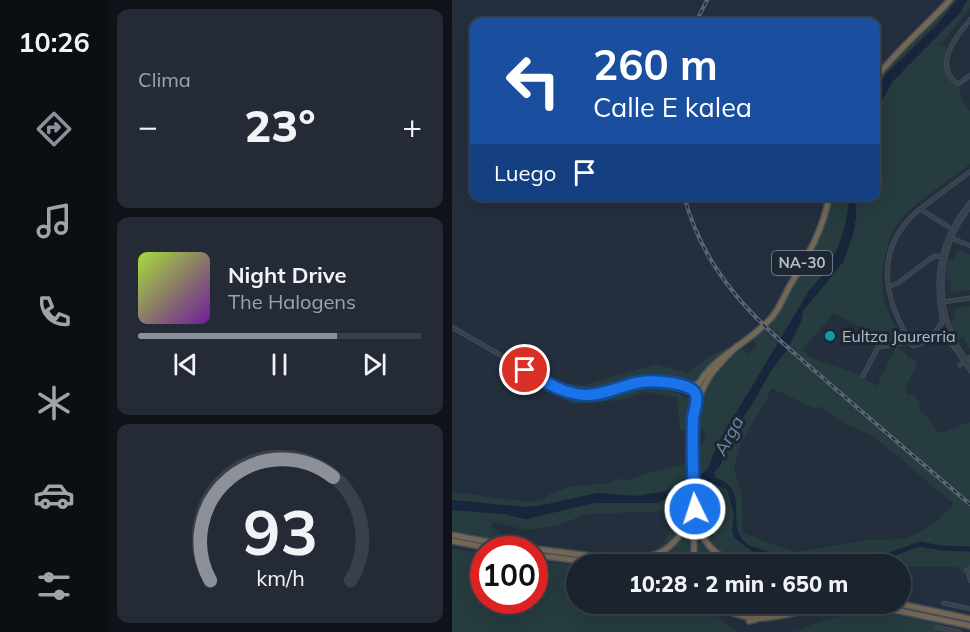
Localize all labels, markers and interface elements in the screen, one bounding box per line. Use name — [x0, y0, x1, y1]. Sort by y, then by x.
text: 10:26 — [18, 25, 90, 59]
text: 260 m — [593, 38, 718, 91]
icon: left — [494, 42, 572, 120]
text: Clima — [138, 67, 191, 92]
text: Calle E kalea — [593, 90, 752, 124]
text: 23° — [244, 97, 316, 153]
text: − — [138, 105, 158, 146]
text: + — [402, 105, 422, 146]
icon: directions — [33, 108, 75, 150]
icon: arrive — [568, 156, 601, 189]
text: Luego — [494, 159, 556, 187]
icon: music — [33, 200, 75, 242]
road number: NA-30 — [772, 251, 832, 275]
text: Night Drive — [228, 261, 347, 289]
text: The Halogens — [228, 289, 356, 314]
icon: phone — [33, 291, 75, 333]
place label: Eultza Jaurerria — [842, 326, 956, 346]
marker: Eultza Jaurerria — [823, 329, 837, 343]
pin — [499, 344, 550, 395]
icon: previous — [169, 348, 202, 381]
icon: pause — [263, 348, 296, 381]
icon: next — [358, 348, 391, 381]
icon: arrive — [508, 353, 541, 386]
icon: climate — [33, 382, 75, 424]
water label: Arga — [708, 412, 748, 460]
icon: car — [33, 474, 75, 516]
position arrow — [663, 477, 727, 541]
text: 93 — [243, 492, 317, 571]
speed limit sign: 100 — [470, 536, 548, 614]
text: km/h — [256, 564, 304, 591]
icon: filters — [33, 565, 75, 607]
text: 10:28 · 2 min · 650 m — [629, 570, 848, 598]

